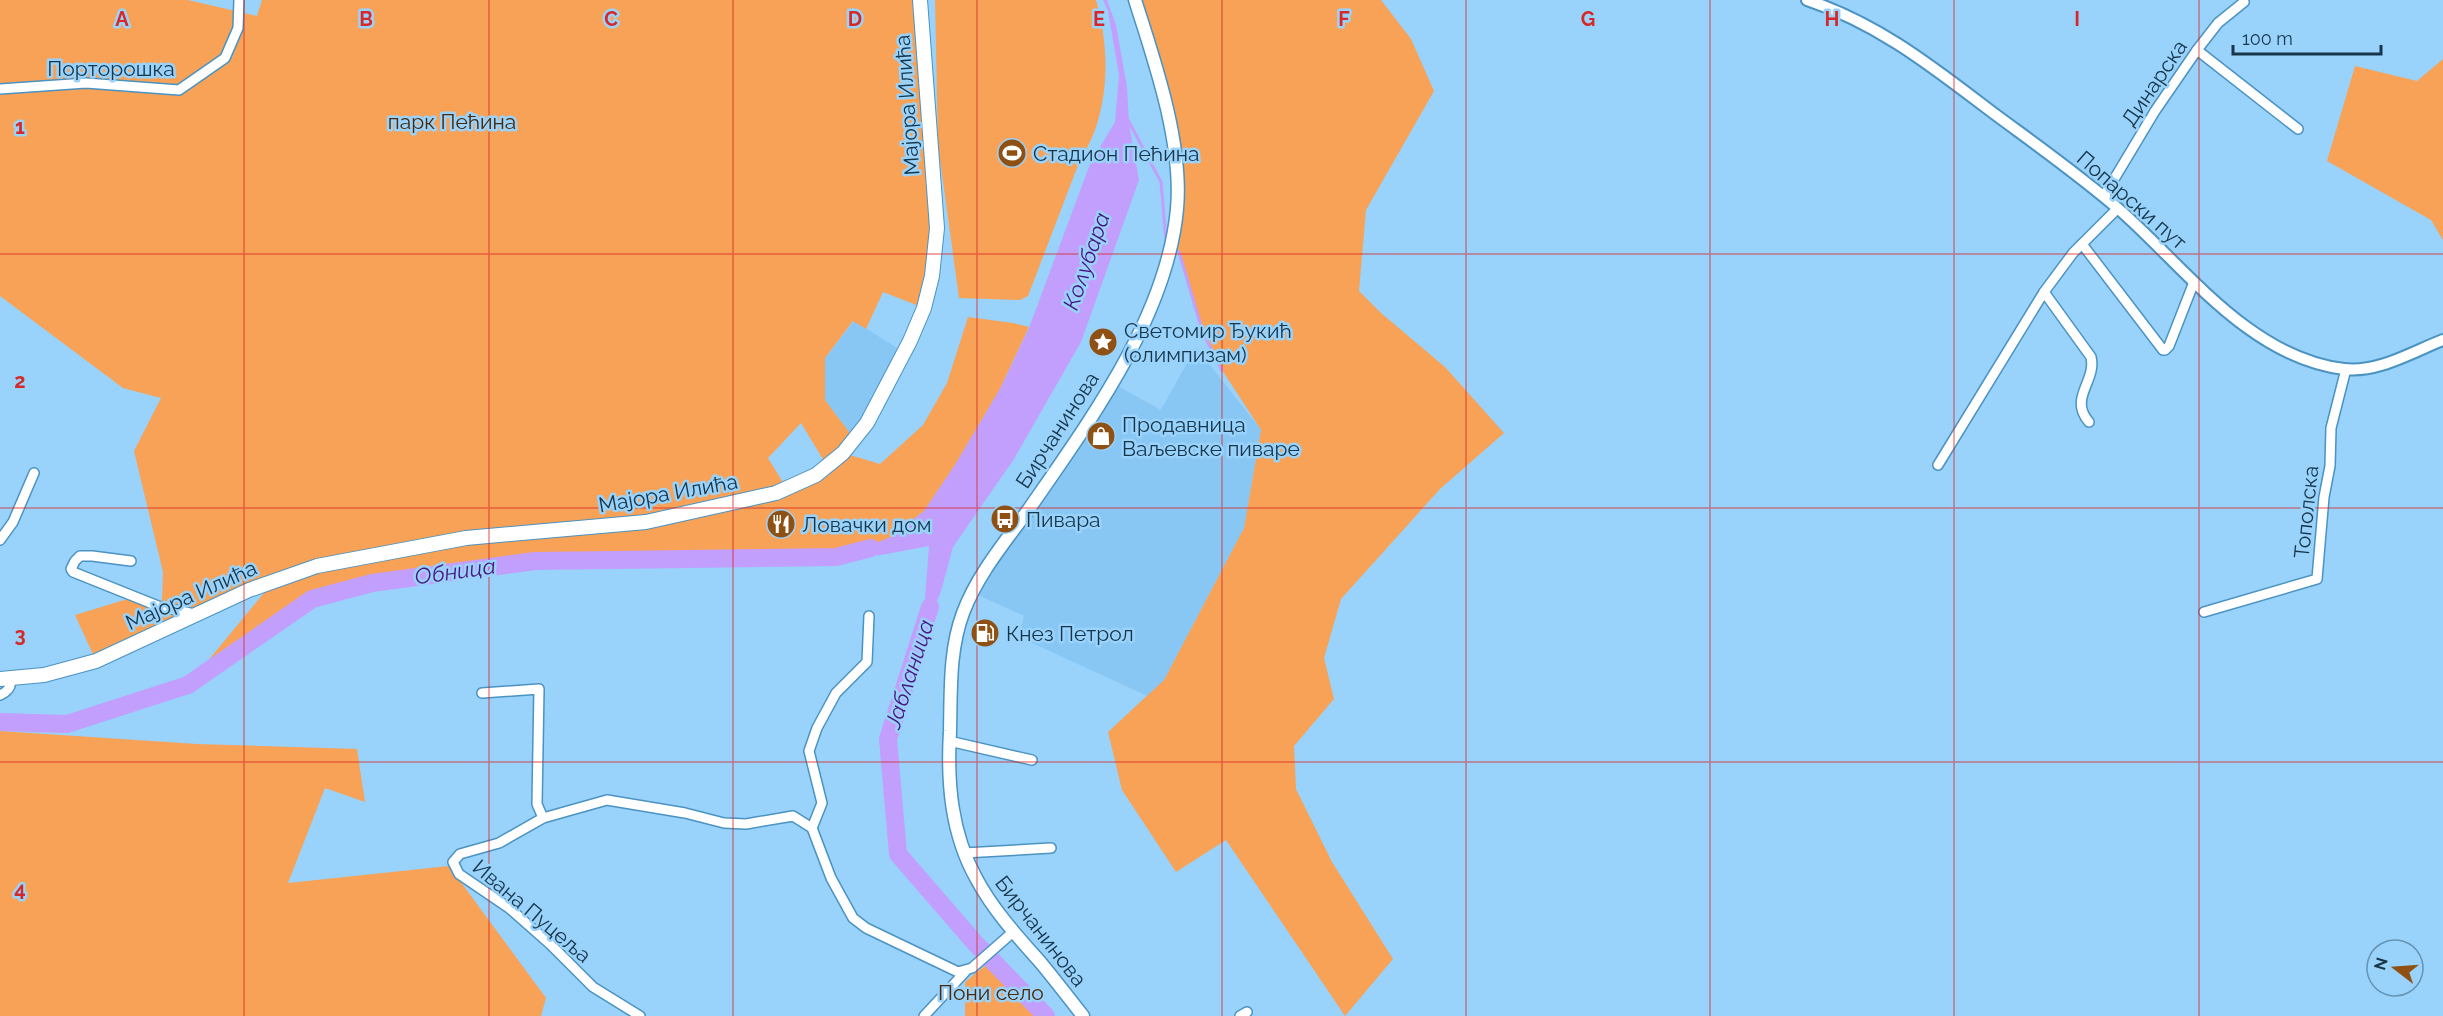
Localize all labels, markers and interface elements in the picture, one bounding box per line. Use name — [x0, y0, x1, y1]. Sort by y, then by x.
text: A — [115, 7, 129, 31]
text: B — [359, 7, 373, 31]
text: C — [604, 7, 618, 31]
text: D — [848, 7, 862, 31]
text: E — [1093, 7, 1105, 31]
text: F — [1338, 7, 1350, 31]
text: G — [1581, 7, 1595, 31]
text: H — [1825, 7, 1839, 31]
text: I — [2074, 7, 2080, 31]
scale bar — [2233, 18, 2382, 56]
text: 100 m — [2242, 28, 2293, 49]
street label: Мајора Илића — [890, 34, 924, 176]
street label: Динарска — [2116, 35, 2192, 131]
street label: Порторошка — [47, 56, 175, 81]
park label: парк Пећина — [388, 109, 516, 134]
text: 1 — [15, 115, 25, 139]
sports icon: Стадион Пећина — [996, 137, 1028, 169]
place label: Стадион Пећина — [1033, 141, 1199, 166]
street label: Попарски пут — [2072, 145, 2192, 255]
water label: Колубара — [1057, 209, 1115, 313]
place label: Светомир Ђукић (олимпизам) — [1124, 318, 1292, 367]
place icon: Светомир Ђукић (олимпизам) — [1087, 326, 1119, 358]
street label: Бирчанинова — [1010, 367, 1104, 493]
text: 2 — [14, 369, 26, 393]
place label: Продавница Ваљевске пиваре — [1122, 412, 1300, 461]
shop icon: Продавница Ваљевске пиваре — [1085, 420, 1117, 452]
street label: Тополска — [2289, 464, 2323, 560]
street label: Мајора Илића — [596, 468, 740, 518]
bus stop icon: Пивара — [989, 503, 1021, 535]
place label: Пивара — [1026, 507, 1101, 532]
restaurant icon: Ловачки дом — [765, 508, 797, 540]
place label: Ловачки дом — [802, 512, 931, 537]
water label: Обница — [413, 552, 497, 590]
street label: Мајора Илића — [122, 555, 260, 635]
water label: Јабланица — [879, 616, 939, 733]
fuel station icon: Кнез Петрол — [969, 617, 1001, 649]
place label: Кнез Петрол — [1006, 621, 1134, 646]
text: 3 — [14, 623, 26, 647]
street label: Ивана Пуцеља — [468, 854, 596, 968]
street label: Бирчанинова — [990, 871, 1092, 991]
text: 4 — [14, 877, 26, 901]
north arrow — [2365, 938, 2425, 998]
text: N — [2370, 955, 2392, 972]
park label: Пони село — [938, 980, 1044, 1005]

